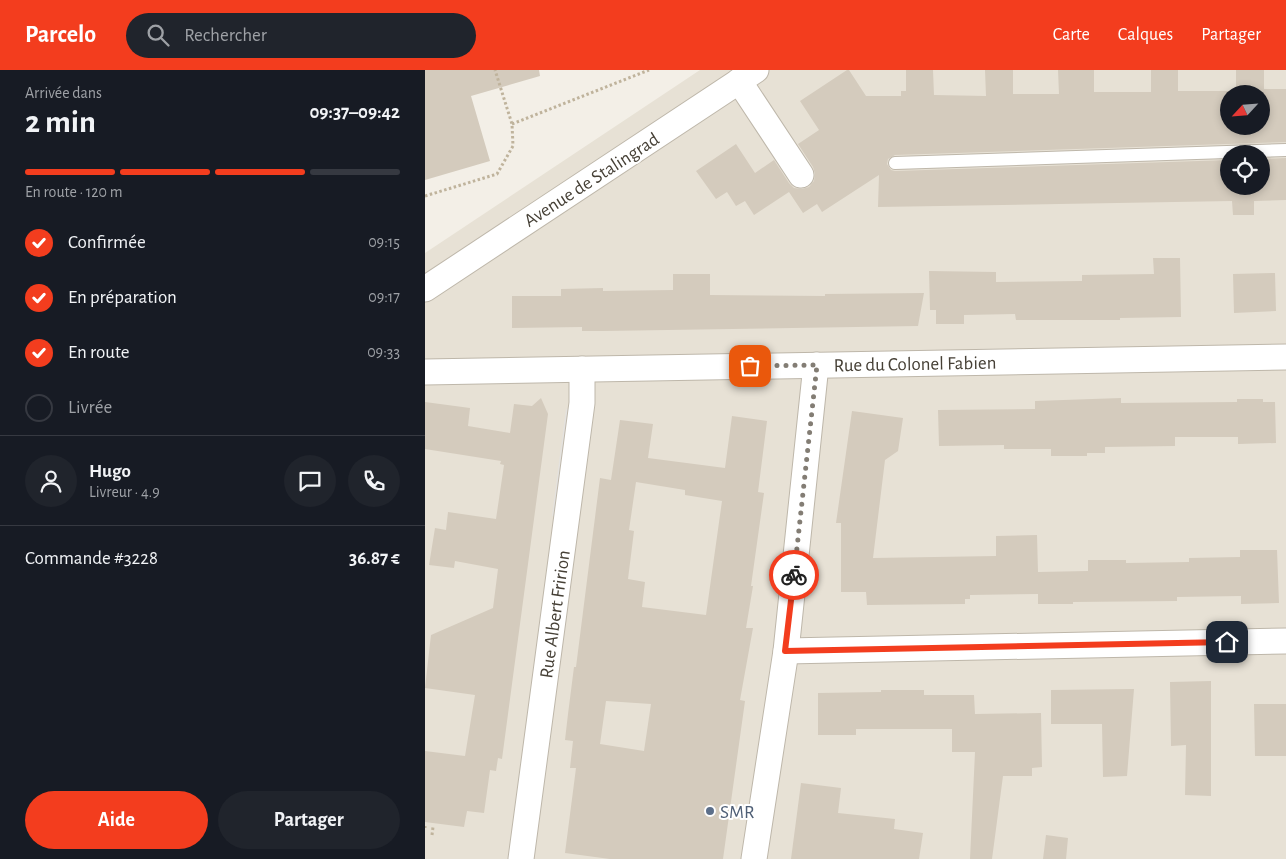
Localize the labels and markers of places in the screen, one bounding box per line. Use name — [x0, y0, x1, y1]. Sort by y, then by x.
pin — [729, 345, 771, 387]
pin — [1206, 621, 1248, 663]
place label: SMR — [720, 803, 755, 822]
marker: SMR — [704, 805, 716, 817]

